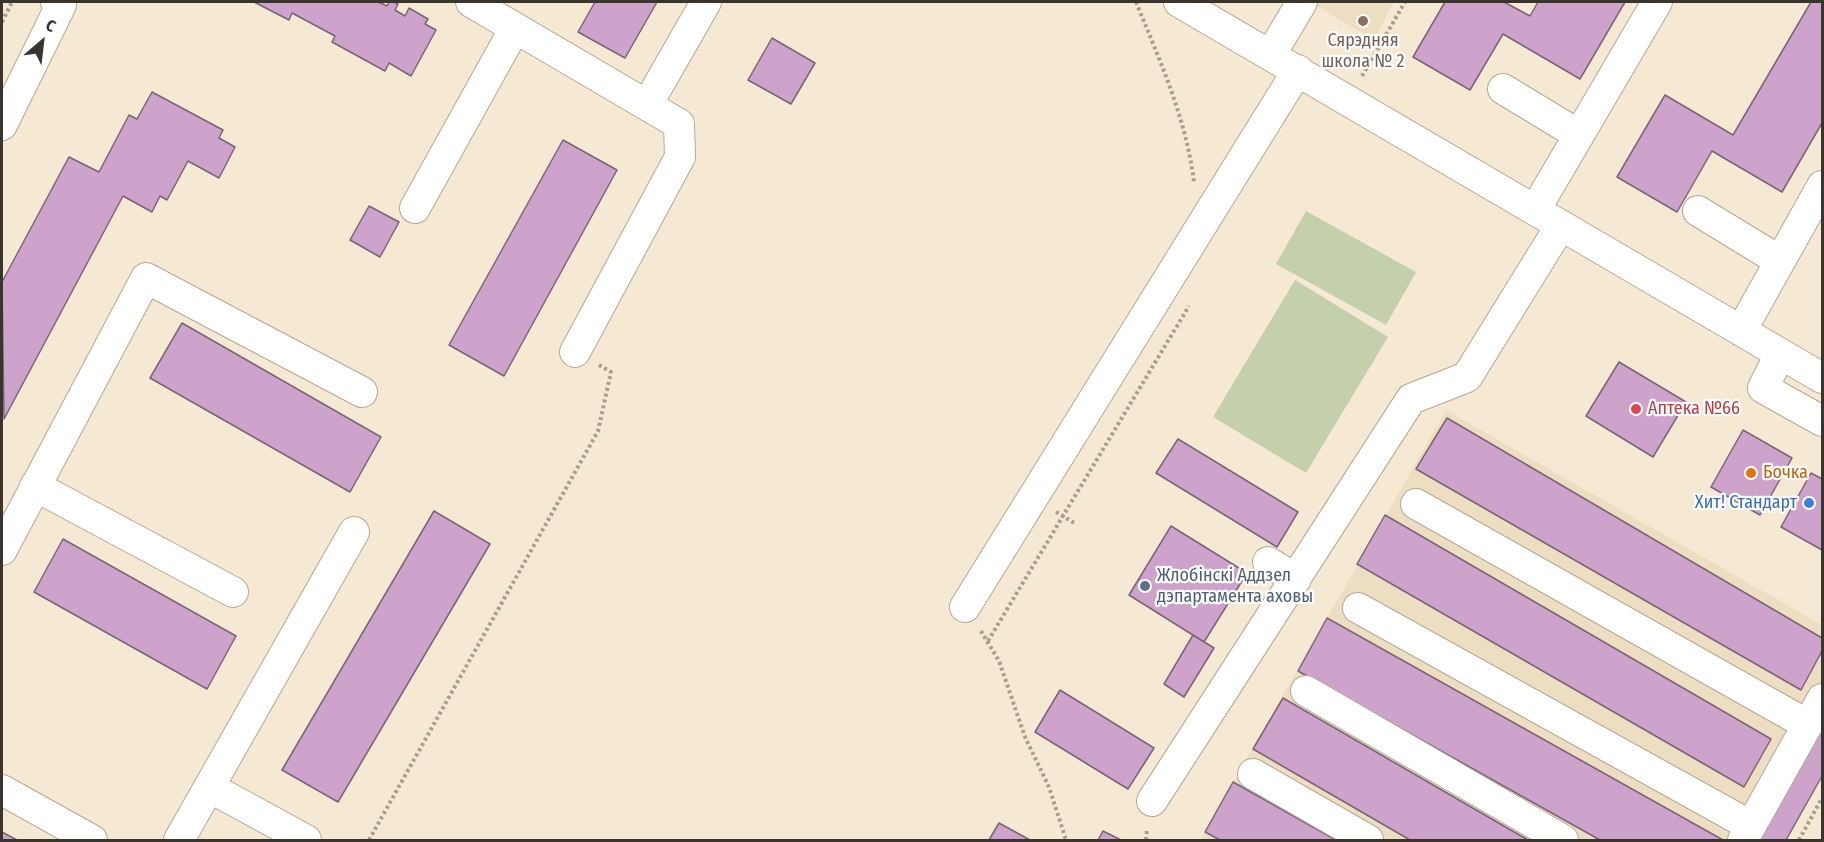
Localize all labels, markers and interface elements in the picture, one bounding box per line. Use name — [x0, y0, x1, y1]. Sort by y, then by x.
north arrow — [12, 12, 72, 72]
marker: Сярэдняя школа № 2 — [1356, 14, 1370, 28]
text: С — [43, 15, 59, 36]
place label: Сярэдняя школа № 2 — [1321, 30, 1405, 72]
place label: Аптека №66 — [1648, 398, 1740, 420]
marker: Аптека №66 — [1629, 402, 1643, 416]
place label: Бочка — [1763, 462, 1808, 484]
marker: Бочка — [1744, 466, 1758, 480]
place label: Хит! Стандарт — [1695, 492, 1797, 514]
marker: Хит! Стандарт — [1802, 496, 1816, 510]
place label: Жлобінскі Аддзел дэпартамента аховы — [1157, 565, 1313, 608]
marker: Жлобінскі Аддзел дэпартамента аховы — [1138, 579, 1152, 593]

